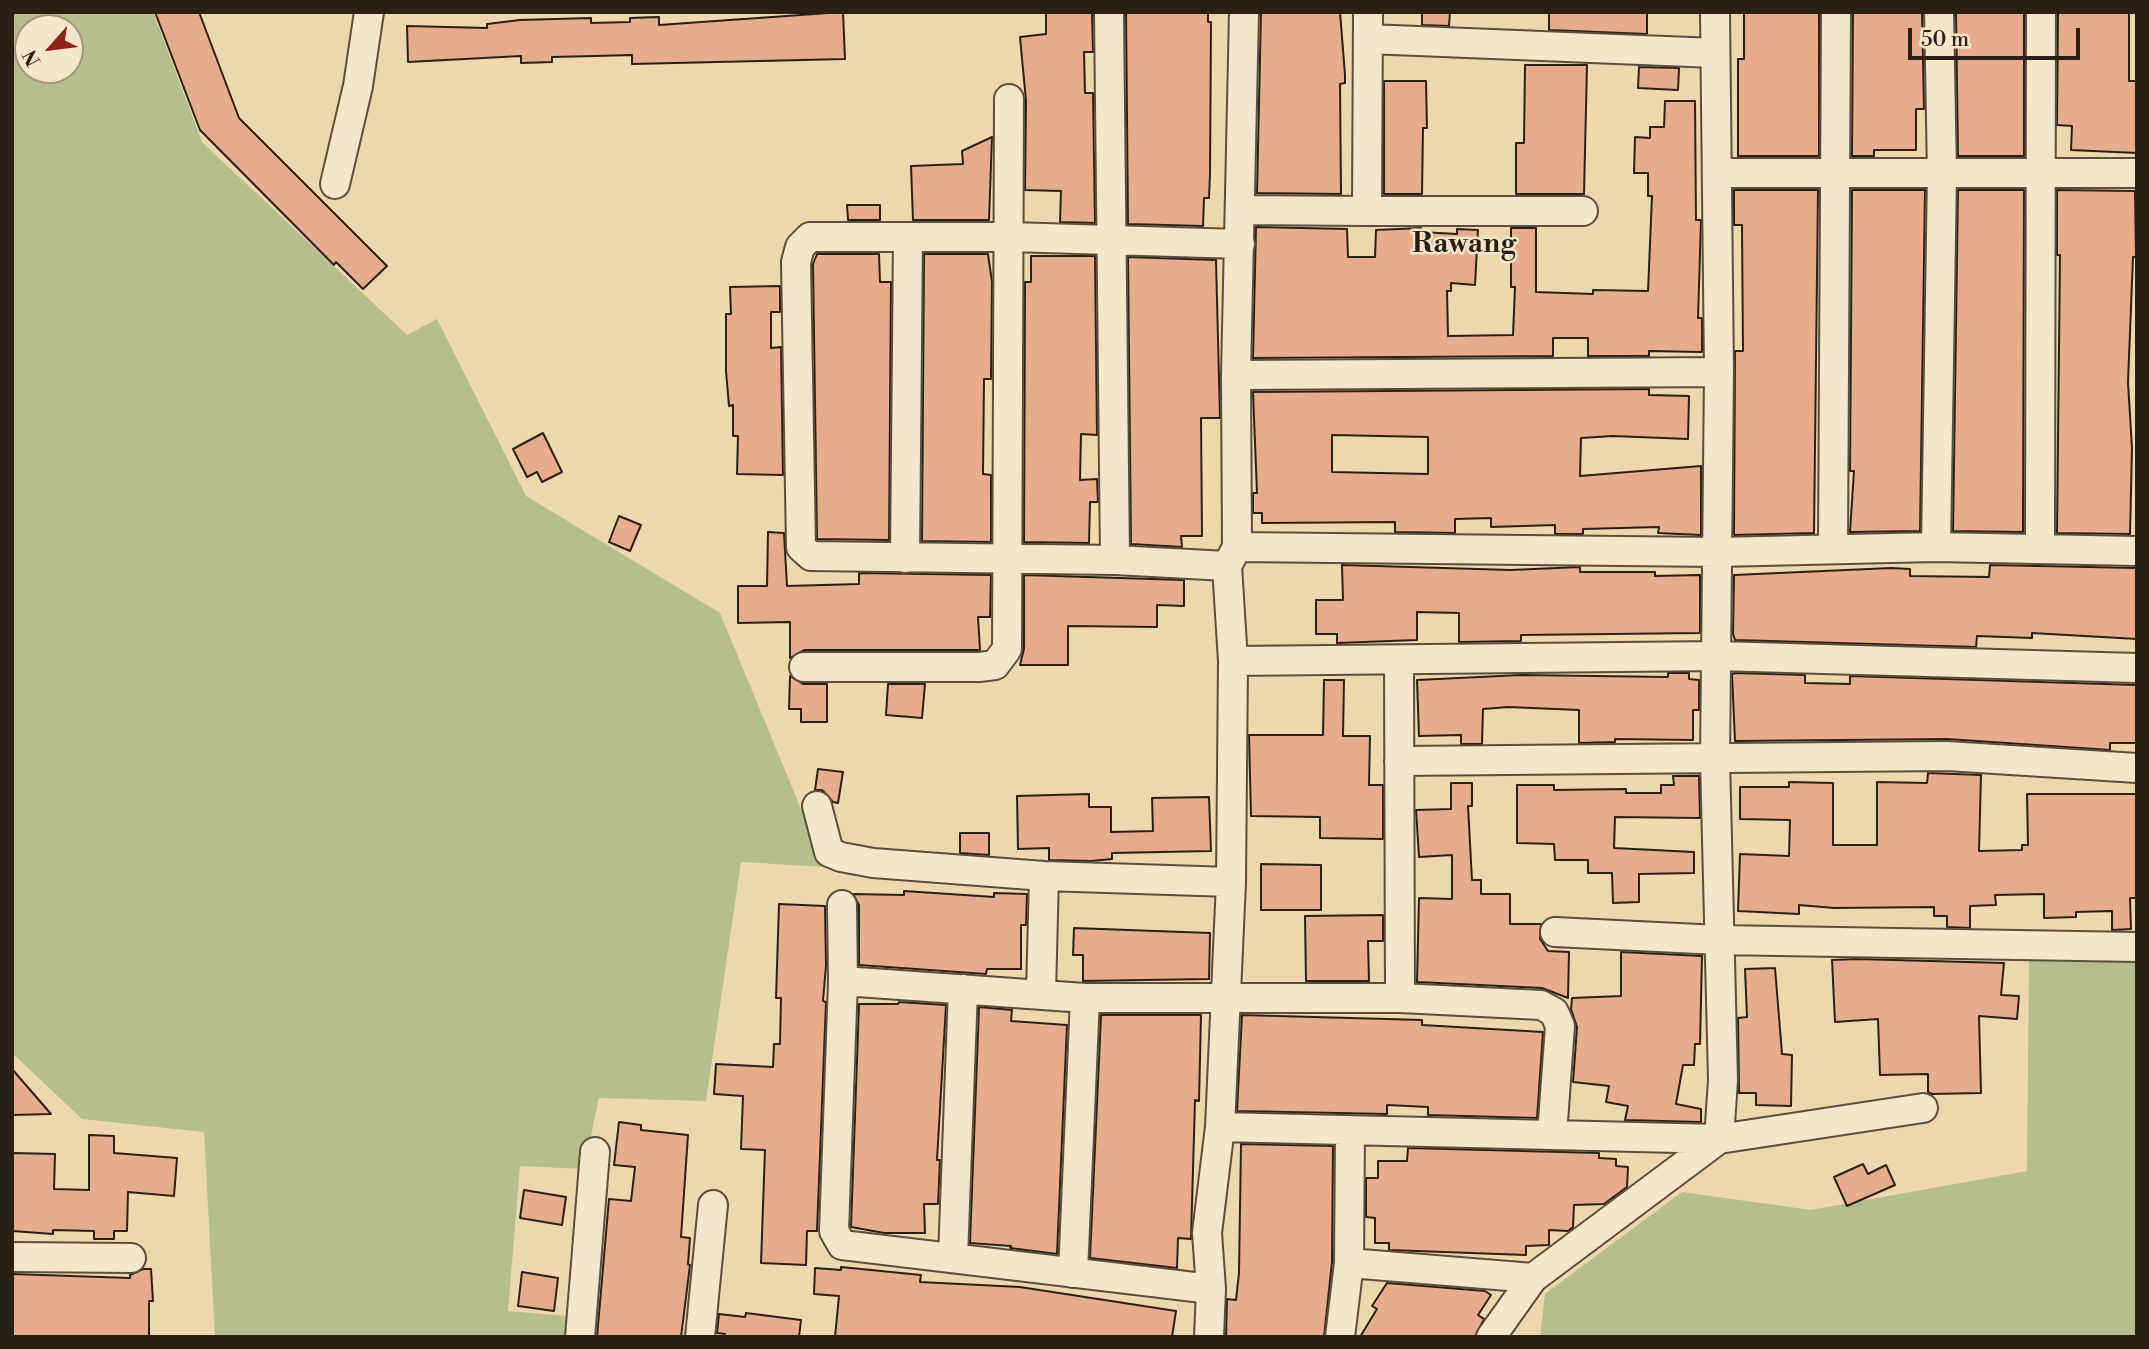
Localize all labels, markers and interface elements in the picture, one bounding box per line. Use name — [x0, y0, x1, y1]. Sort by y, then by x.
north arrow — [14, 14, 84, 84]
scale bar — [1911, 14, 2082, 58]
text: 50 m — [1921, 27, 1969, 53]
text: N — [18, 46, 46, 70]
district label: Rawang — [1412, 228, 1516, 262]

